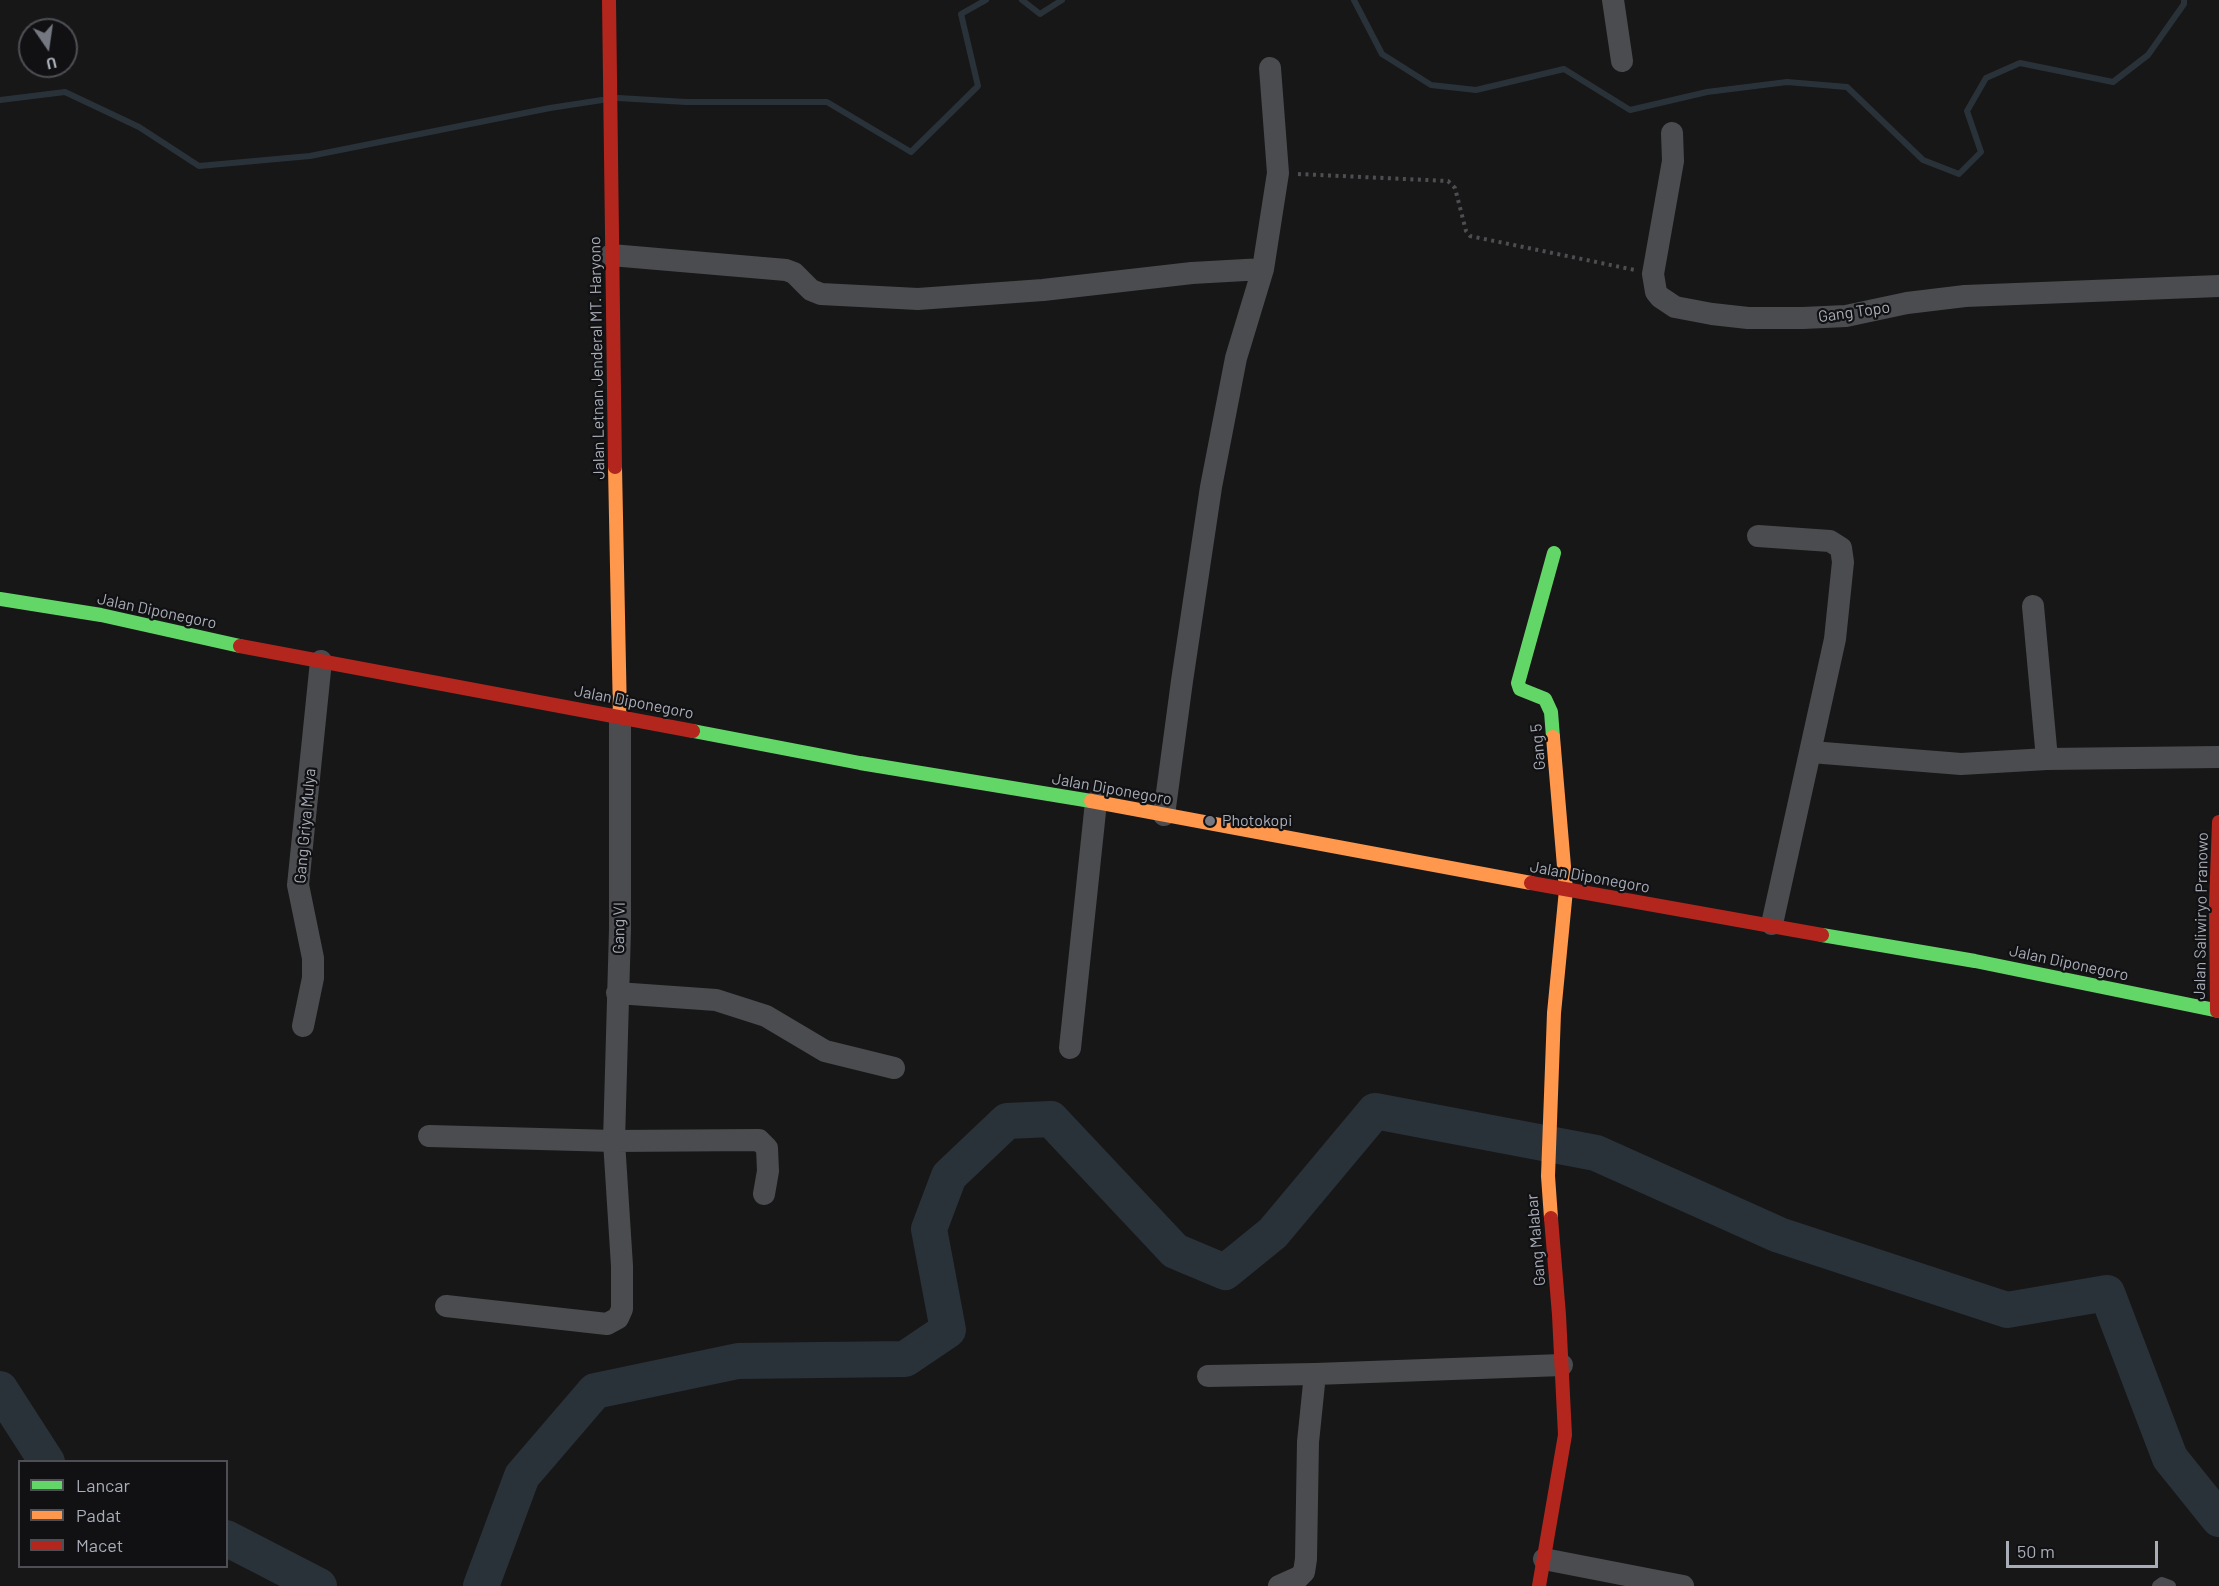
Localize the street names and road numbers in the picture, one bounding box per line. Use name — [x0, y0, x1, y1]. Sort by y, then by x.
street label: Jalan Letnan Jenderal MT. Haryono — [585, 236, 609, 480]
street label: Gang Topo — [1817, 297, 1891, 327]
street label: Jalan Diponegoro — [96, 589, 218, 633]
street label: Jalan Diponegoro — [573, 681, 695, 723]
street label: Gang 5 — [1526, 723, 1550, 771]
street label: Gang Griya Mulya — [290, 768, 320, 884]
street label: Jalan Diponegoro — [1051, 769, 1173, 809]
street label: Jalan Saliwiryo Pranowo — [2190, 832, 2212, 1000]
street label: Jalan Diponegoro — [1529, 857, 1651, 897]
street label: Gang VI — [609, 902, 629, 954]
street label: Jalan Diponegoro — [2008, 941, 2130, 985]
street label: Gang Malabar — [1522, 1193, 1550, 1287]

